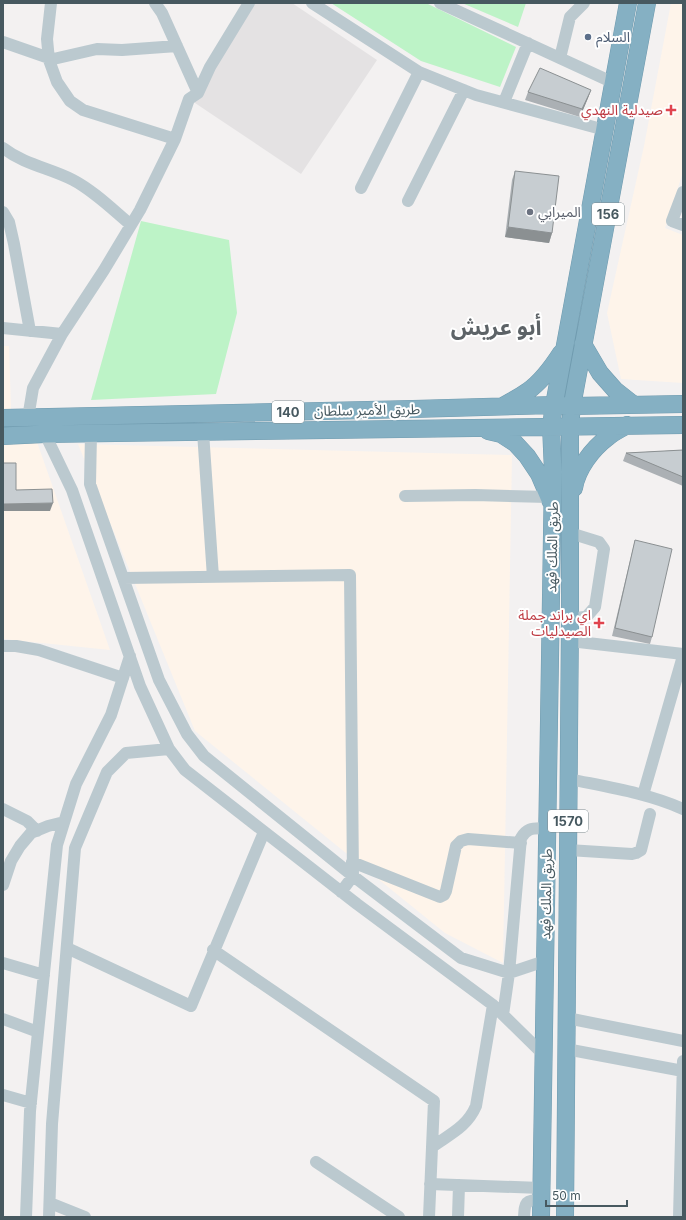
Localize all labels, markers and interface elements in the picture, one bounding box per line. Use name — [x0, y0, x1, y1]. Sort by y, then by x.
place label: السلام — [596, 28, 630, 48]
marker: السلام — [583, 32, 593, 42]
place label: صيدلية النهدي — [581, 101, 663, 121]
marker: صيدلية النهدي — [666, 105, 676, 115]
place label: الميرابي — [538, 203, 581, 223]
road number: 156 — [592, 203, 624, 225]
marker: الميرابي — [525, 207, 535, 217]
district label: أبو عريش — [451, 313, 541, 340]
street label: طريق الأمير سلطان — [314, 400, 420, 421]
road number: 140 — [272, 401, 304, 423]
street label: طريق الملك فهد — [542, 501, 563, 593]
place label: اي براند جملة الصيدليات — [518, 606, 591, 639]
marker: اي براند جملة الصيدليات — [594, 618, 604, 628]
road number: 1570 — [548, 810, 588, 832]
street label: طريق الملك فهد — [536, 848, 557, 940]
scale bar — [546, 1182, 627, 1208]
text: 50 m — [552, 1188, 581, 1203]

